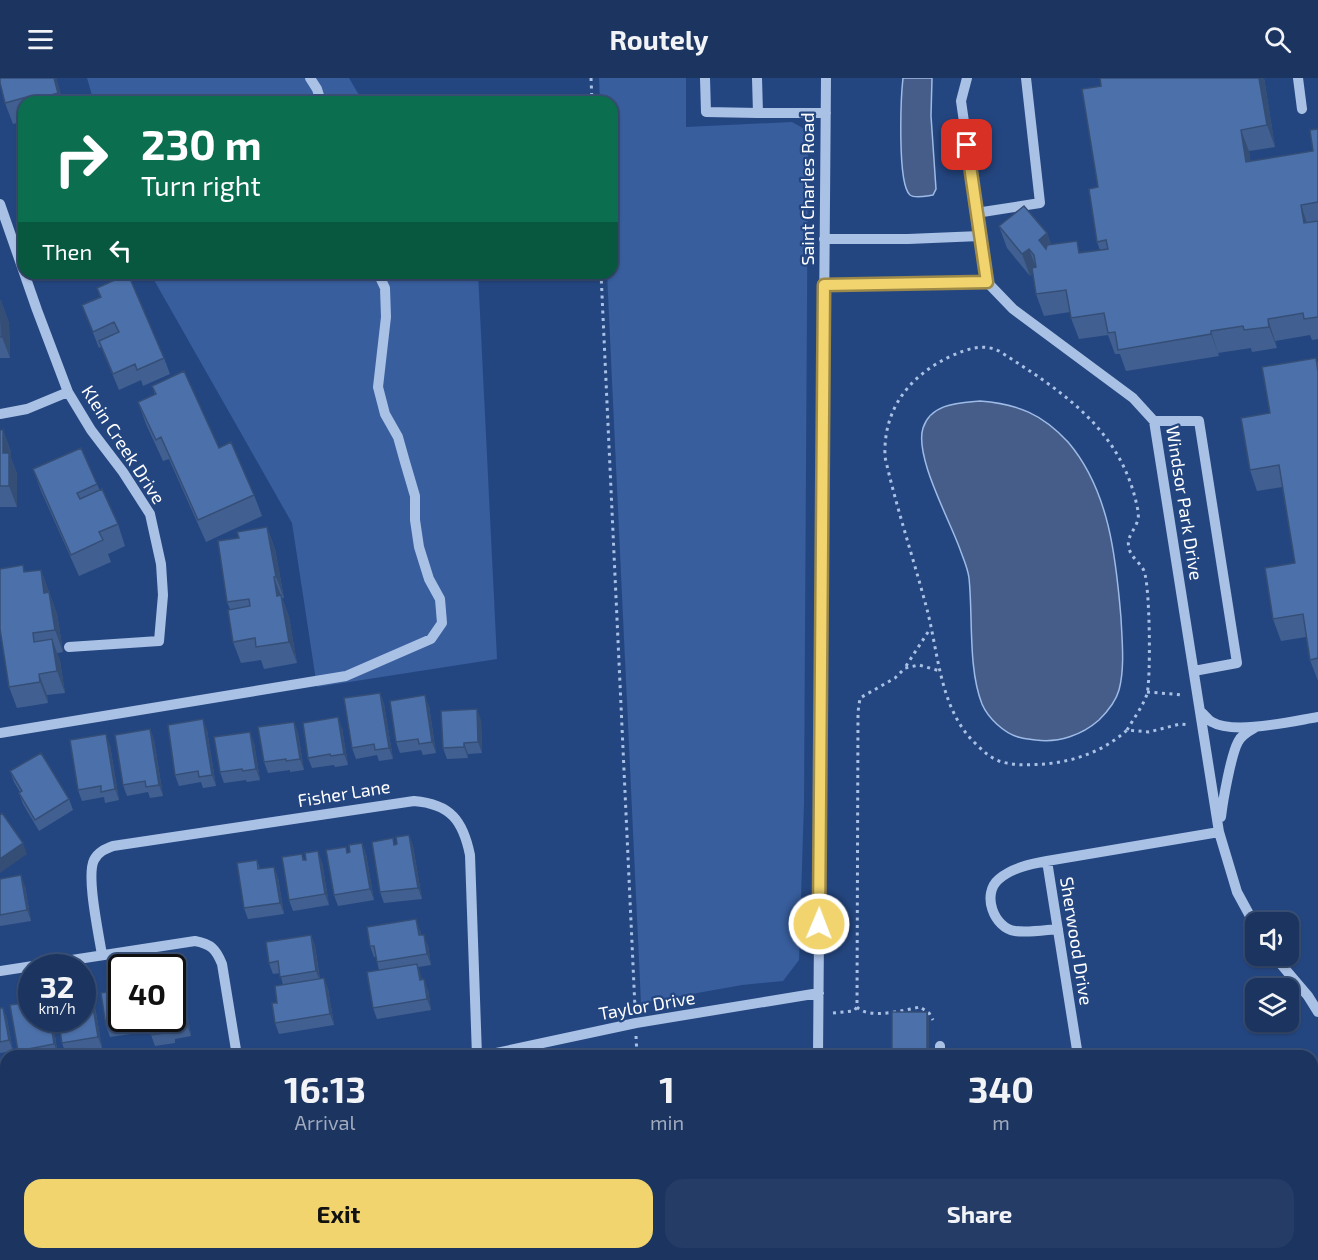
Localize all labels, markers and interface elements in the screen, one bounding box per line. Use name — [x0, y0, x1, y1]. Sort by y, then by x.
icon: menu — [24, 23, 57, 56]
text: Routely — [609, 23, 709, 55]
icon: search — [1261, 23, 1294, 56]
street label: Saint Charles Road — [796, 112, 818, 266]
text: 230 m — [141, 118, 262, 168]
pin — [941, 119, 992, 170]
icon: right — [42, 120, 120, 198]
icon: arrive — [950, 128, 983, 161]
text: Turn right — [141, 169, 261, 201]
icon: left — [104, 234, 137, 267]
text: Then — [42, 238, 92, 264]
street label: Klein Creek Drive — [77, 381, 170, 508]
street label: Windsor Park Drive — [1162, 424, 1208, 582]
street label: Fisher Lane — [296, 775, 392, 811]
street label: Sherwood Drive — [1056, 875, 1098, 1007]
position arrow — [787, 892, 851, 956]
map controls — [1245, 912, 1299, 1032]
button: sound — [1245, 912, 1299, 966]
speed limit sign: 40 — [108, 954, 186, 1032]
text: 32 — [40, 968, 74, 1004]
button: layers — [1245, 978, 1299, 1032]
street label: Taylor Drive — [597, 986, 697, 1024]
text: km/h — [38, 999, 76, 1017]
text: 16:13 — [284, 1067, 366, 1110]
text: 1 — [659, 1067, 675, 1110]
text: 340 — [968, 1067, 1034, 1110]
text: Arrival — [295, 1110, 355, 1134]
text: min — [650, 1110, 684, 1134]
text: m — [992, 1110, 1010, 1134]
button: Exit — [24, 1179, 653, 1248]
button: Share — [665, 1179, 1294, 1248]

